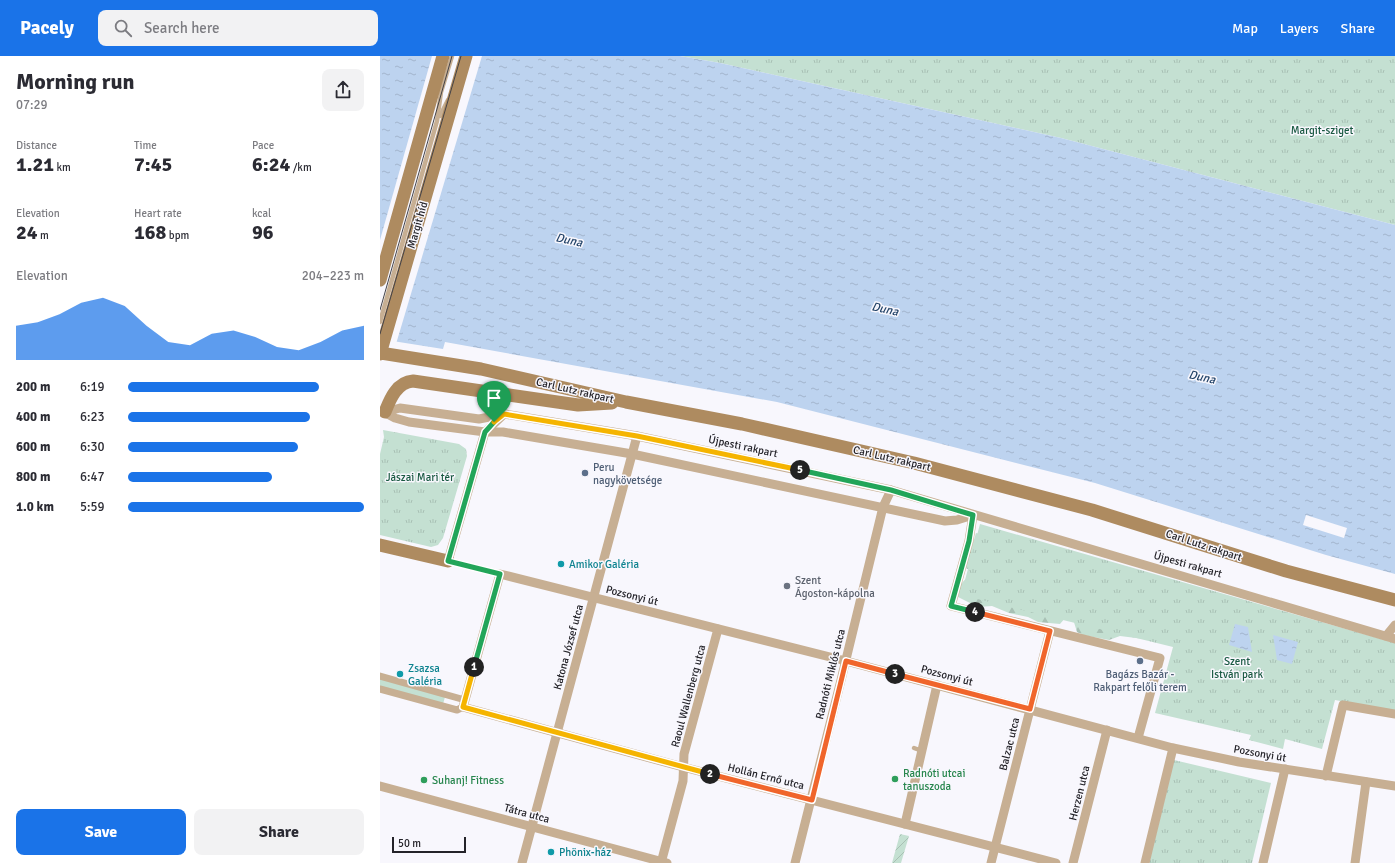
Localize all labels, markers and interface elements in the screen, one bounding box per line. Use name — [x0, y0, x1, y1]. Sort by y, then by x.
search box — [98, 10, 378, 46]
text: Pacely — [20, 16, 74, 40]
icon: search — [112, 17, 134, 39]
text: Search here — [144, 19, 220, 37]
text: Map — [1232, 20, 1258, 37]
text: Layers — [1280, 20, 1319, 37]
text: Share — [1341, 20, 1375, 37]
text: Morning run — [16, 68, 135, 95]
button: share — [322, 69, 364, 111]
text: 07:29 — [16, 97, 48, 113]
park label: Margit-sziget — [1291, 124, 1353, 137]
text: Distance — [16, 139, 57, 152]
text: Time — [134, 139, 157, 152]
text: Pace — [252, 139, 274, 152]
text: 1.21 — [16, 152, 54, 177]
text: 7:45 — [134, 152, 172, 177]
text: 6:24 — [252, 152, 290, 177]
text: km — [54, 161, 71, 174]
text: /km — [290, 161, 312, 174]
street label: Margit híd — [405, 200, 430, 250]
text: Elevation — [16, 207, 60, 220]
text: Heart rate — [134, 207, 182, 220]
text: kcal — [252, 207, 271, 220]
text: 24 — [16, 220, 38, 245]
text: 168 — [134, 220, 166, 245]
text: 96 — [252, 220, 274, 245]
text: m — [38, 229, 49, 242]
text: bpm — [166, 229, 189, 242]
water label: Duna — [554, 230, 585, 251]
text: Elevation — [16, 268, 68, 284]
text: 204–223 m — [302, 268, 364, 284]
water label: Duna — [870, 299, 901, 320]
water label: Duna — [1187, 367, 1218, 388]
street label: Carl Lutz rakpart — [535, 375, 615, 406]
text: 200 m — [16, 379, 50, 395]
text: 6:19 — [80, 379, 105, 395]
pin — [477, 381, 511, 422]
icon: arrive — [483, 387, 505, 409]
text: 400 m — [16, 409, 50, 425]
text: 6:23 — [80, 409, 105, 425]
street label: Újpesti rakpart — [707, 432, 779, 460]
text: 600 m — [16, 439, 50, 455]
text: 6:30 — [80, 439, 105, 455]
street label: Carl Lutz rakpart — [852, 443, 932, 474]
pin: 5 — [790, 460, 810, 480]
place label: Peru nagykövetsége — [593, 461, 662, 487]
text: 5 — [797, 463, 803, 476]
marker: Peru nagykövetsége — [580, 468, 590, 478]
text: 800 m — [16, 469, 50, 485]
text: 6:47 — [80, 469, 105, 485]
park label: Jászai Mari tér — [386, 471, 454, 484]
text: 1.0 km — [16, 499, 54, 515]
text: 5:59 — [80, 499, 105, 515]
street label: Carl Lutz rakpart — [1164, 527, 1244, 564]
street label: Újpesti rakpart — [1152, 548, 1224, 580]
place label: Amikor Galéria — [569, 558, 639, 571]
marker: Amikor Galéria — [556, 559, 566, 569]
place label: Szent Ágoston-kápolna — [795, 574, 875, 600]
marker: Szent Ágoston-kápolna — [782, 581, 792, 591]
street label: Pozsonyi út — [604, 583, 659, 608]
pin: 4 — [965, 602, 985, 622]
street label: Katona József utca — [551, 603, 586, 691]
text: 4 — [972, 605, 978, 618]
street label: Radnóti Miklós utca — [813, 627, 848, 721]
street label: Raoul Wallenberg utca — [669, 643, 709, 749]
park label: Szent István park — [1211, 655, 1263, 681]
marker: Bagázs Bazár - Rakpart felőli terem — [1135, 656, 1145, 666]
pin: 1 — [464, 657, 484, 677]
text: 1 — [471, 660, 477, 673]
place label: Zsazsa Galéria — [408, 662, 442, 688]
street label: Pozsonyi út — [919, 662, 974, 689]
pin: 3 — [885, 664, 905, 684]
text: 3 — [892, 667, 898, 680]
place label: Bagázs Bazár - Rakpart felőli terem — [1093, 668, 1187, 694]
marker: Zsazsa Galéria — [395, 669, 405, 679]
street label: Balzac utca — [997, 716, 1022, 772]
street label: Pozsonyi út — [1233, 742, 1287, 765]
street label: Hollán Ernő utca — [726, 761, 806, 792]
pin: 2 — [700, 764, 720, 784]
street label: Herzen utca — [1066, 764, 1093, 822]
text: 2 — [707, 767, 713, 780]
place label: Radnóti utcai tanuszoda — [903, 767, 965, 793]
place label: Suhanj! Fitness — [432, 774, 504, 787]
marker: Radnóti utcai tanuszoda — [890, 774, 900, 784]
marker: Suhanj! Fitness — [419, 775, 429, 785]
street label: Tátra utca — [503, 801, 551, 826]
button: Save — [16, 809, 186, 855]
button: Share — [194, 809, 364, 855]
scale bar — [392, 835, 466, 854]
text: 50 m — [398, 837, 421, 850]
place label: Phönix-ház — [559, 846, 611, 859]
marker: Phönix-ház — [546, 847, 556, 857]

